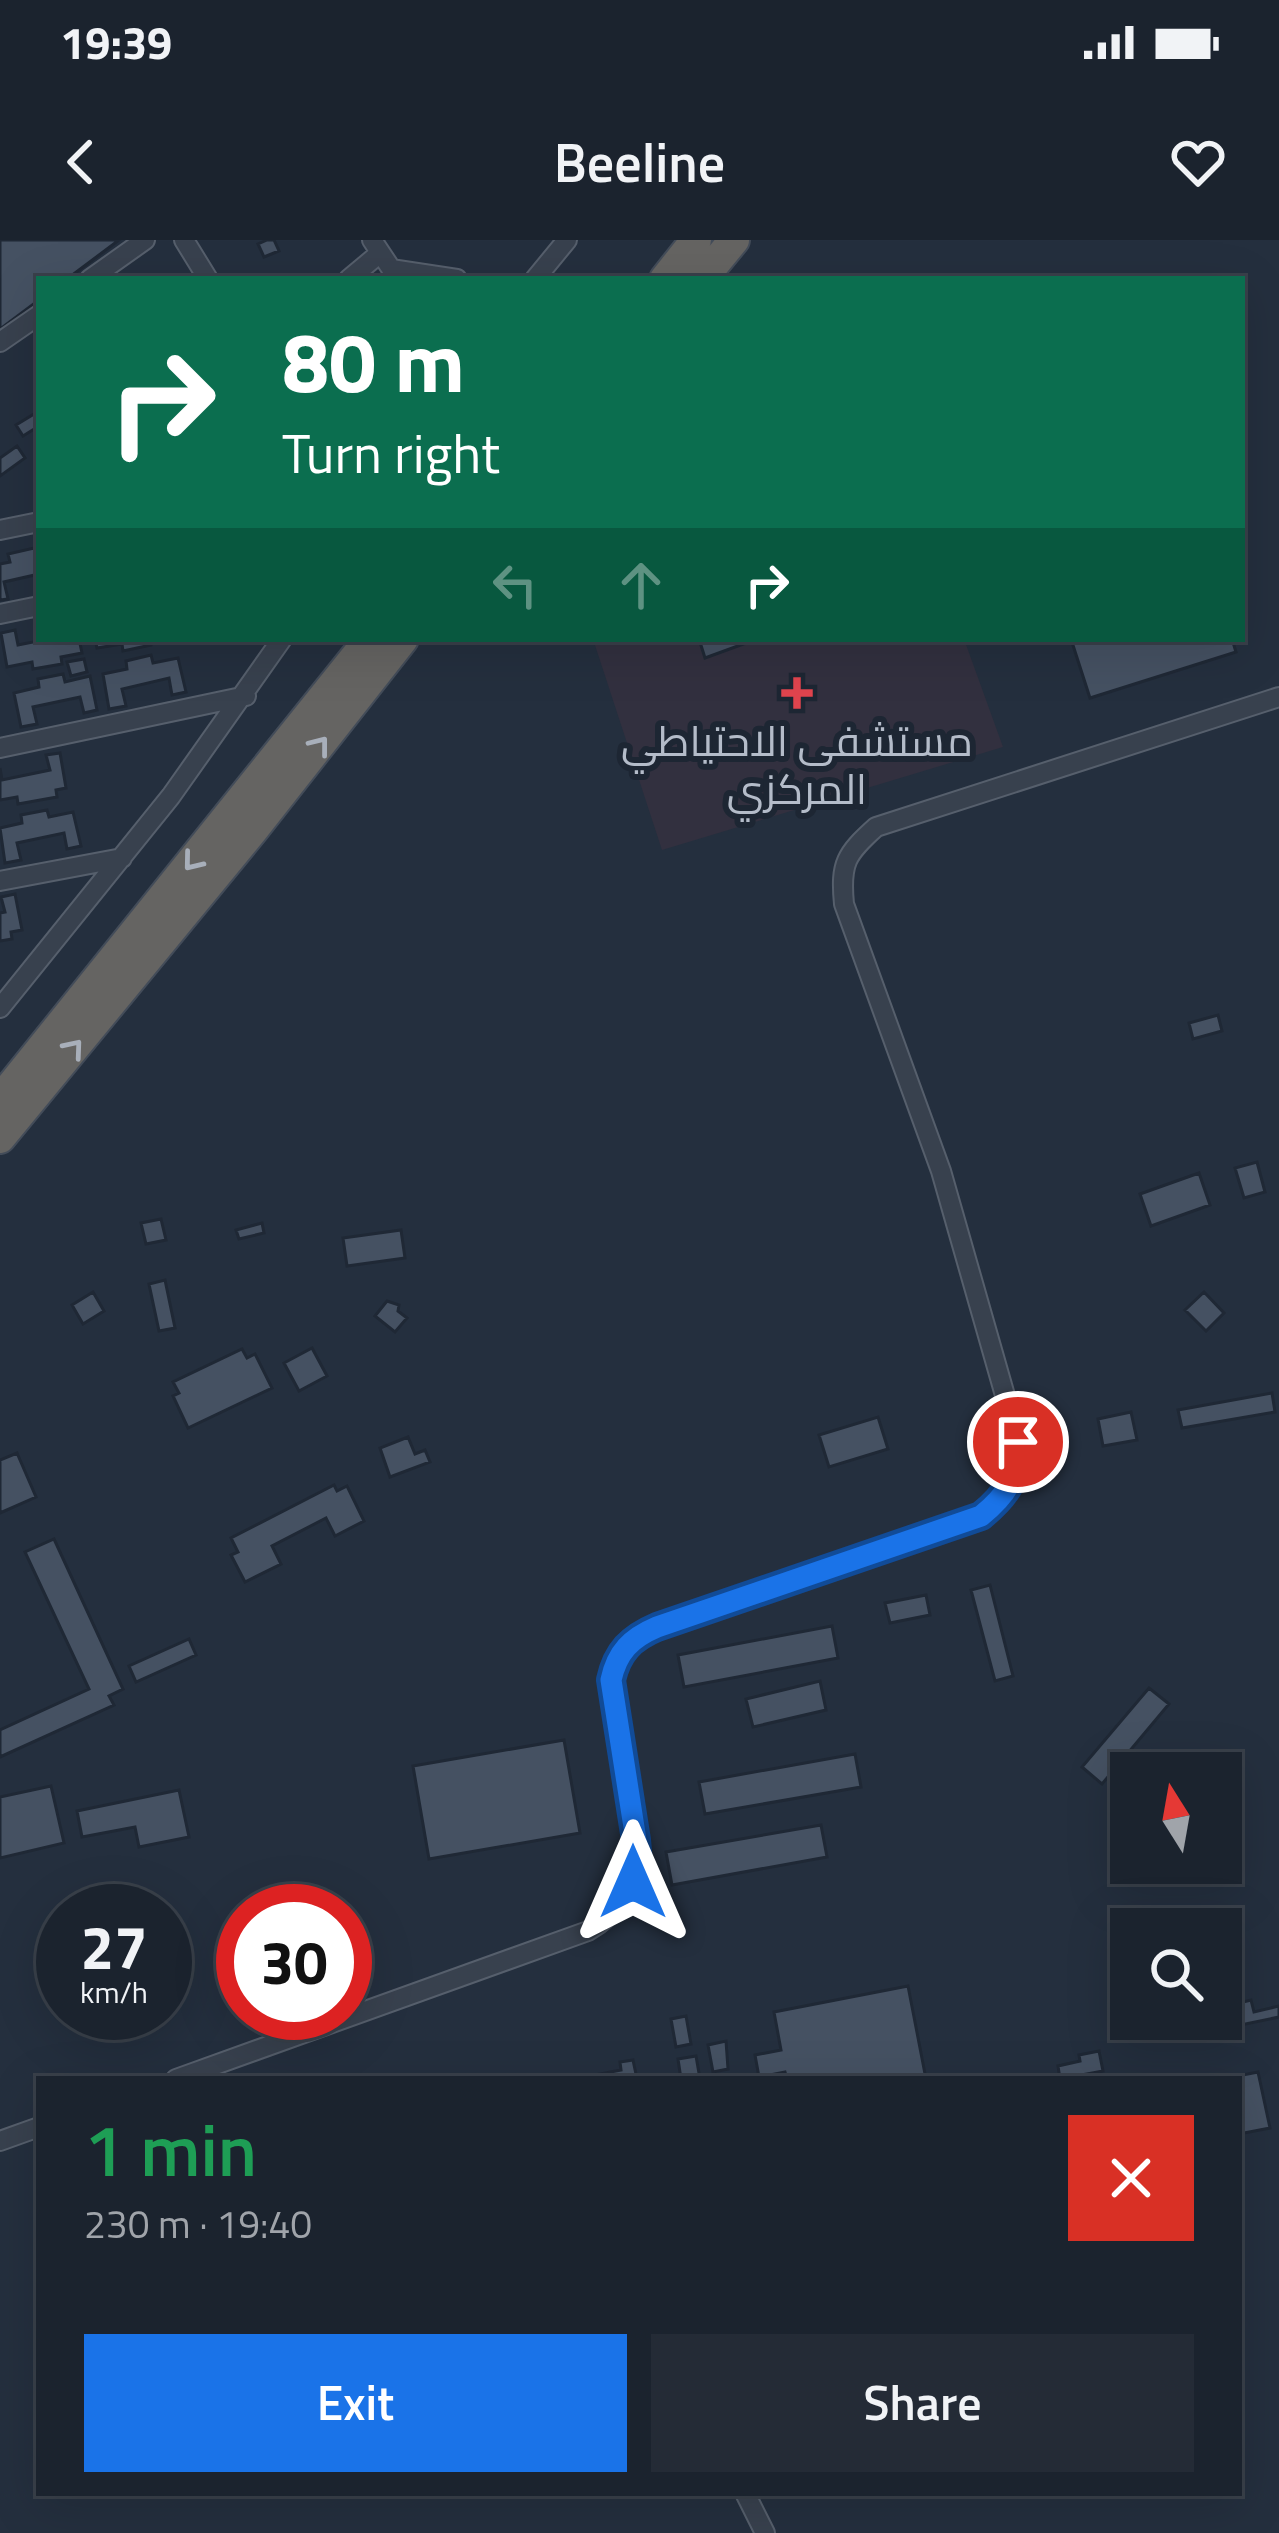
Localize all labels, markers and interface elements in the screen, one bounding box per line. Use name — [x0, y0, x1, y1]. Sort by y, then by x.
text: 19:39 — [60, 8, 172, 76]
text: Beeline — [554, 121, 725, 203]
icon: back — [48, 129, 114, 195]
icon: heart — [1165, 129, 1231, 195]
text: 80 m — [282, 297, 465, 425]
icon: right — [84, 324, 240, 480]
text: Turn right — [282, 412, 500, 494]
icon: left — [482, 552, 548, 618]
icon: ahead — [608, 552, 674, 618]
icon: right — [734, 552, 800, 618]
marker: مستشفى الاحتياطي المركزي — [781, 677, 813, 709]
place label: مستشفى الاحتياطي المركزي — [621, 708, 973, 822]
one-way arrow — [306, 737, 327, 759]
one-way arrow — [185, 848, 207, 870]
one-way arrow — [60, 1040, 81, 1062]
pin — [967, 1391, 1069, 1493]
icon: arrive — [985, 1409, 1051, 1475]
north arrow — [1110, 1752, 1242, 1884]
map controls — [1110, 1752, 1242, 2040]
position arrow — [570, 1819, 696, 1945]
speed limit sign: 30 — [216, 1884, 372, 2040]
text: 27 — [80, 1901, 148, 1992]
button: search — [1110, 1908, 1242, 2040]
text: km/h — [80, 1969, 148, 2015]
text: 1 min — [84, 2094, 257, 2204]
button: close — [1068, 2115, 1194, 2241]
text: 230 m · 19:40 — [84, 2194, 312, 2253]
button: Exit — [84, 2334, 627, 2472]
button: Share — [651, 2334, 1194, 2472]

